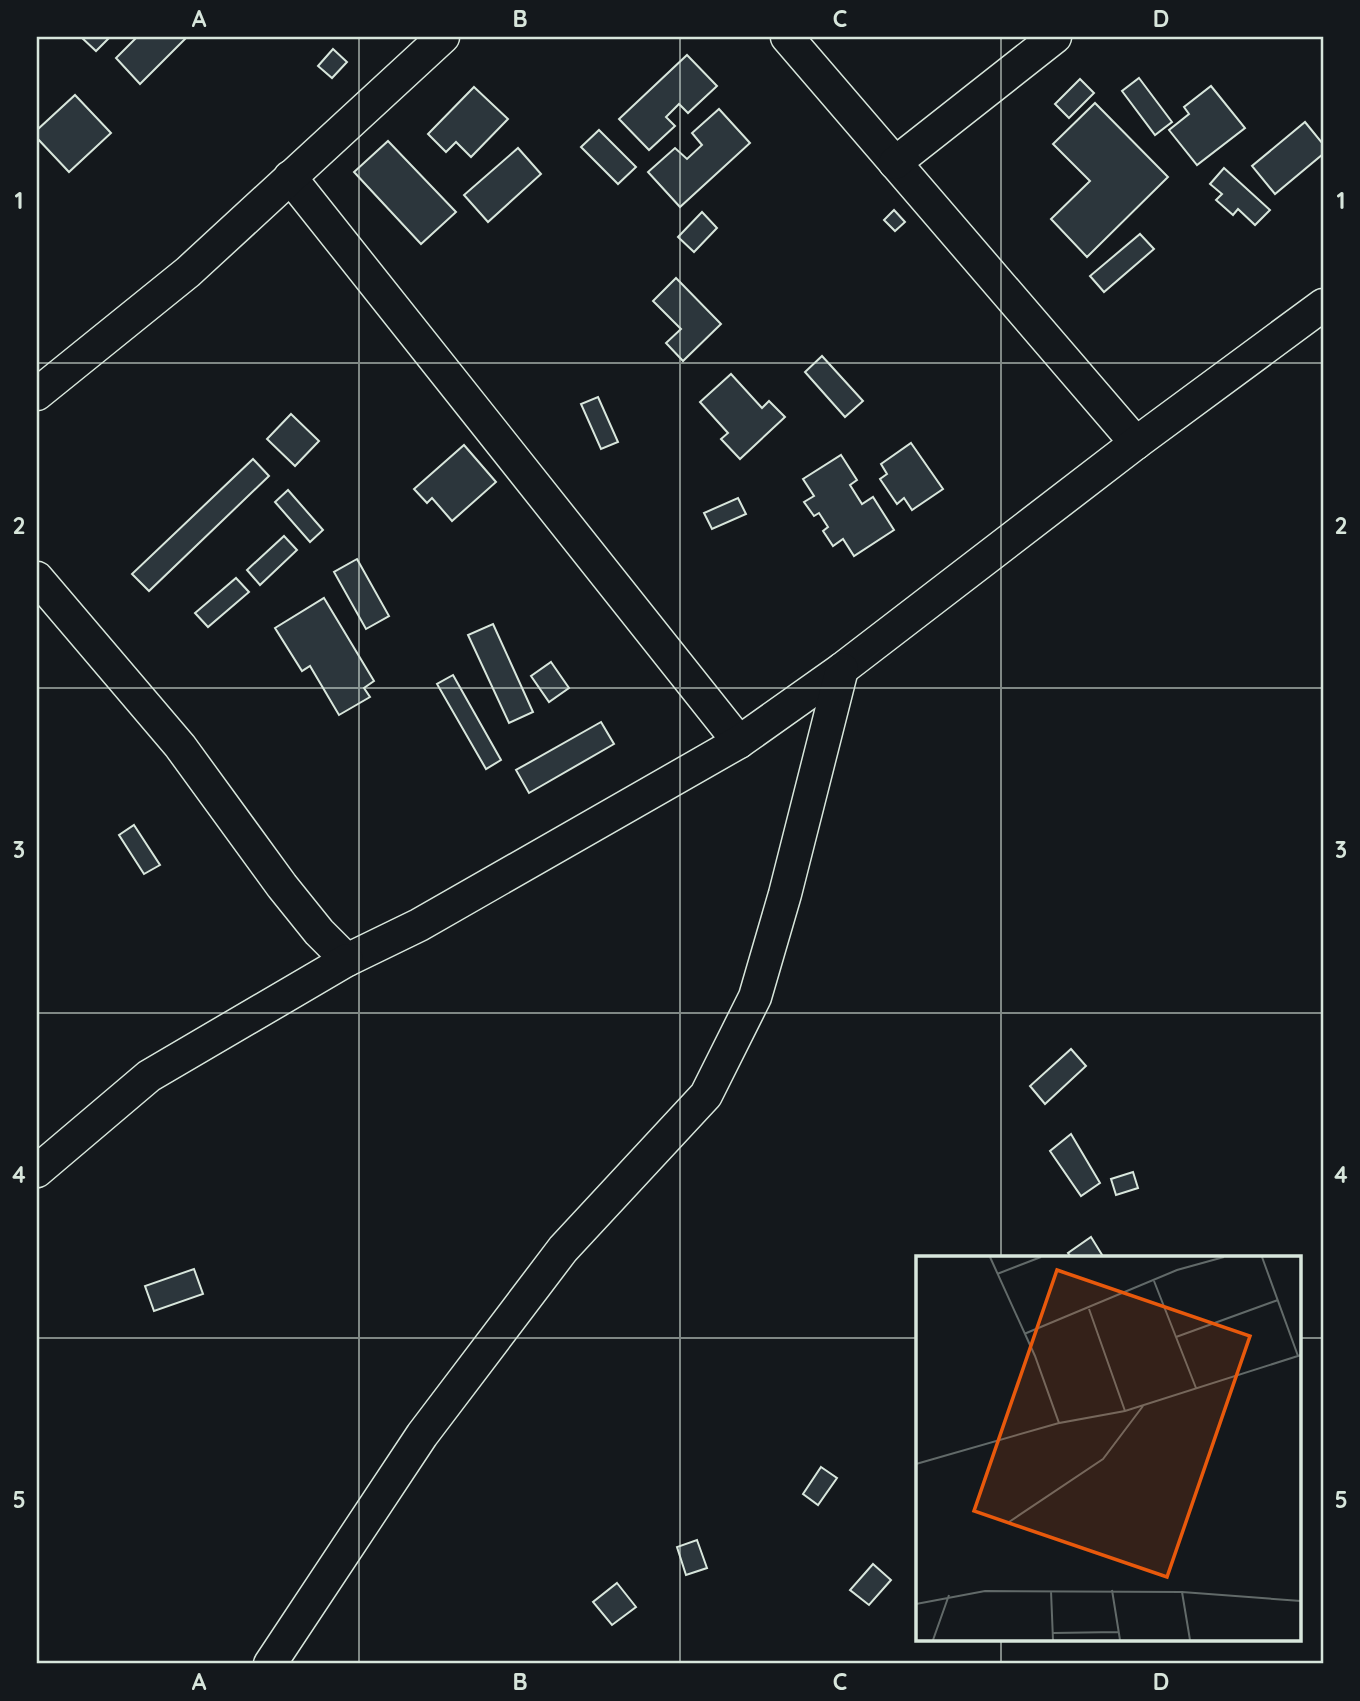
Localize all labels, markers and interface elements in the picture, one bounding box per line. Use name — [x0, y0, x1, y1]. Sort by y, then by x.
text: A — [192, 4, 207, 33]
text: B — [512, 4, 528, 33]
text: C — [833, 4, 847, 33]
text: D — [1153, 4, 1169, 33]
text: 1 — [15, 186, 23, 215]
text: 1 — [1337, 186, 1345, 215]
text: 2 — [12, 511, 26, 540]
text: 2 — [1334, 511, 1348, 540]
text: 3 — [13, 835, 25, 864]
text: 3 — [1335, 835, 1347, 864]
text: 4 — [12, 1160, 26, 1189]
text: 4 — [1334, 1160, 1348, 1189]
inset map — [916, 1256, 1300, 1642]
text: 5 — [12, 1485, 26, 1514]
text: 5 — [1334, 1485, 1348, 1514]
text: A — [192, 1667, 207, 1696]
text: B — [512, 1667, 528, 1696]
text: C — [833, 1667, 847, 1696]
text: D — [1153, 1667, 1169, 1696]

